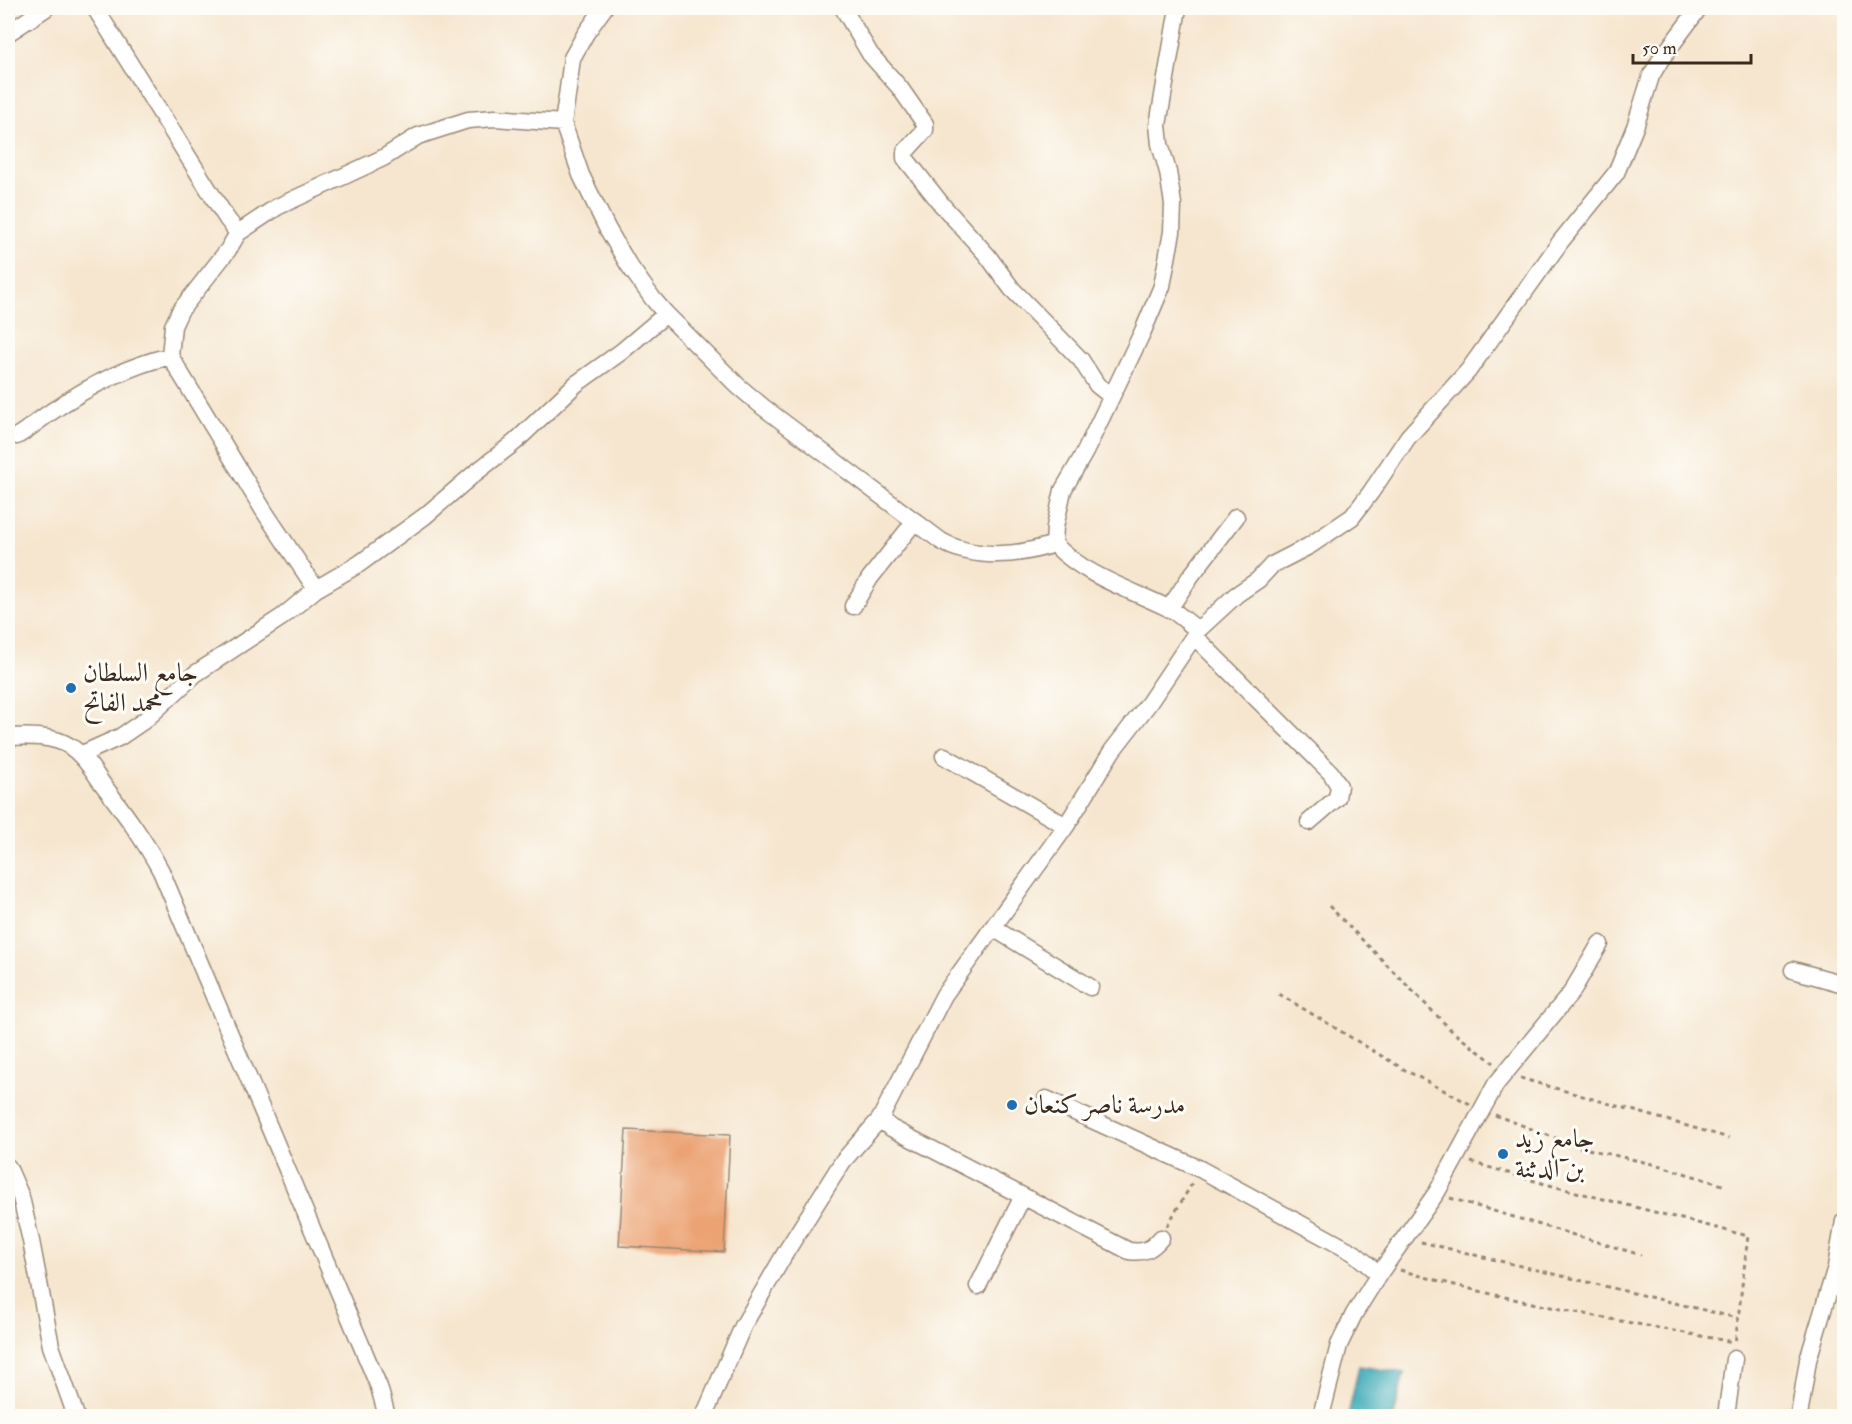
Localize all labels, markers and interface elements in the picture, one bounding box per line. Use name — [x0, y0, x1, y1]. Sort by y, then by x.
scale bar — [1633, 27, 1752, 65]
text: 50 m — [1642, 37, 1677, 60]
place label: جامع السلطان محمد الفاتح — [83, 657, 198, 724]
marker: جامع السلطان محمد الفاتح — [64, 681, 78, 695]
place label: مدرسة ناصر كنعان — [1024, 1089, 1185, 1121]
marker: مدرسة ناصر كنعان — [1005, 1098, 1019, 1112]
place label: جامع زيد بن الدثنة — [1515, 1123, 1595, 1185]
marker: جامع زيد بن الدثنة — [1496, 1147, 1510, 1161]

